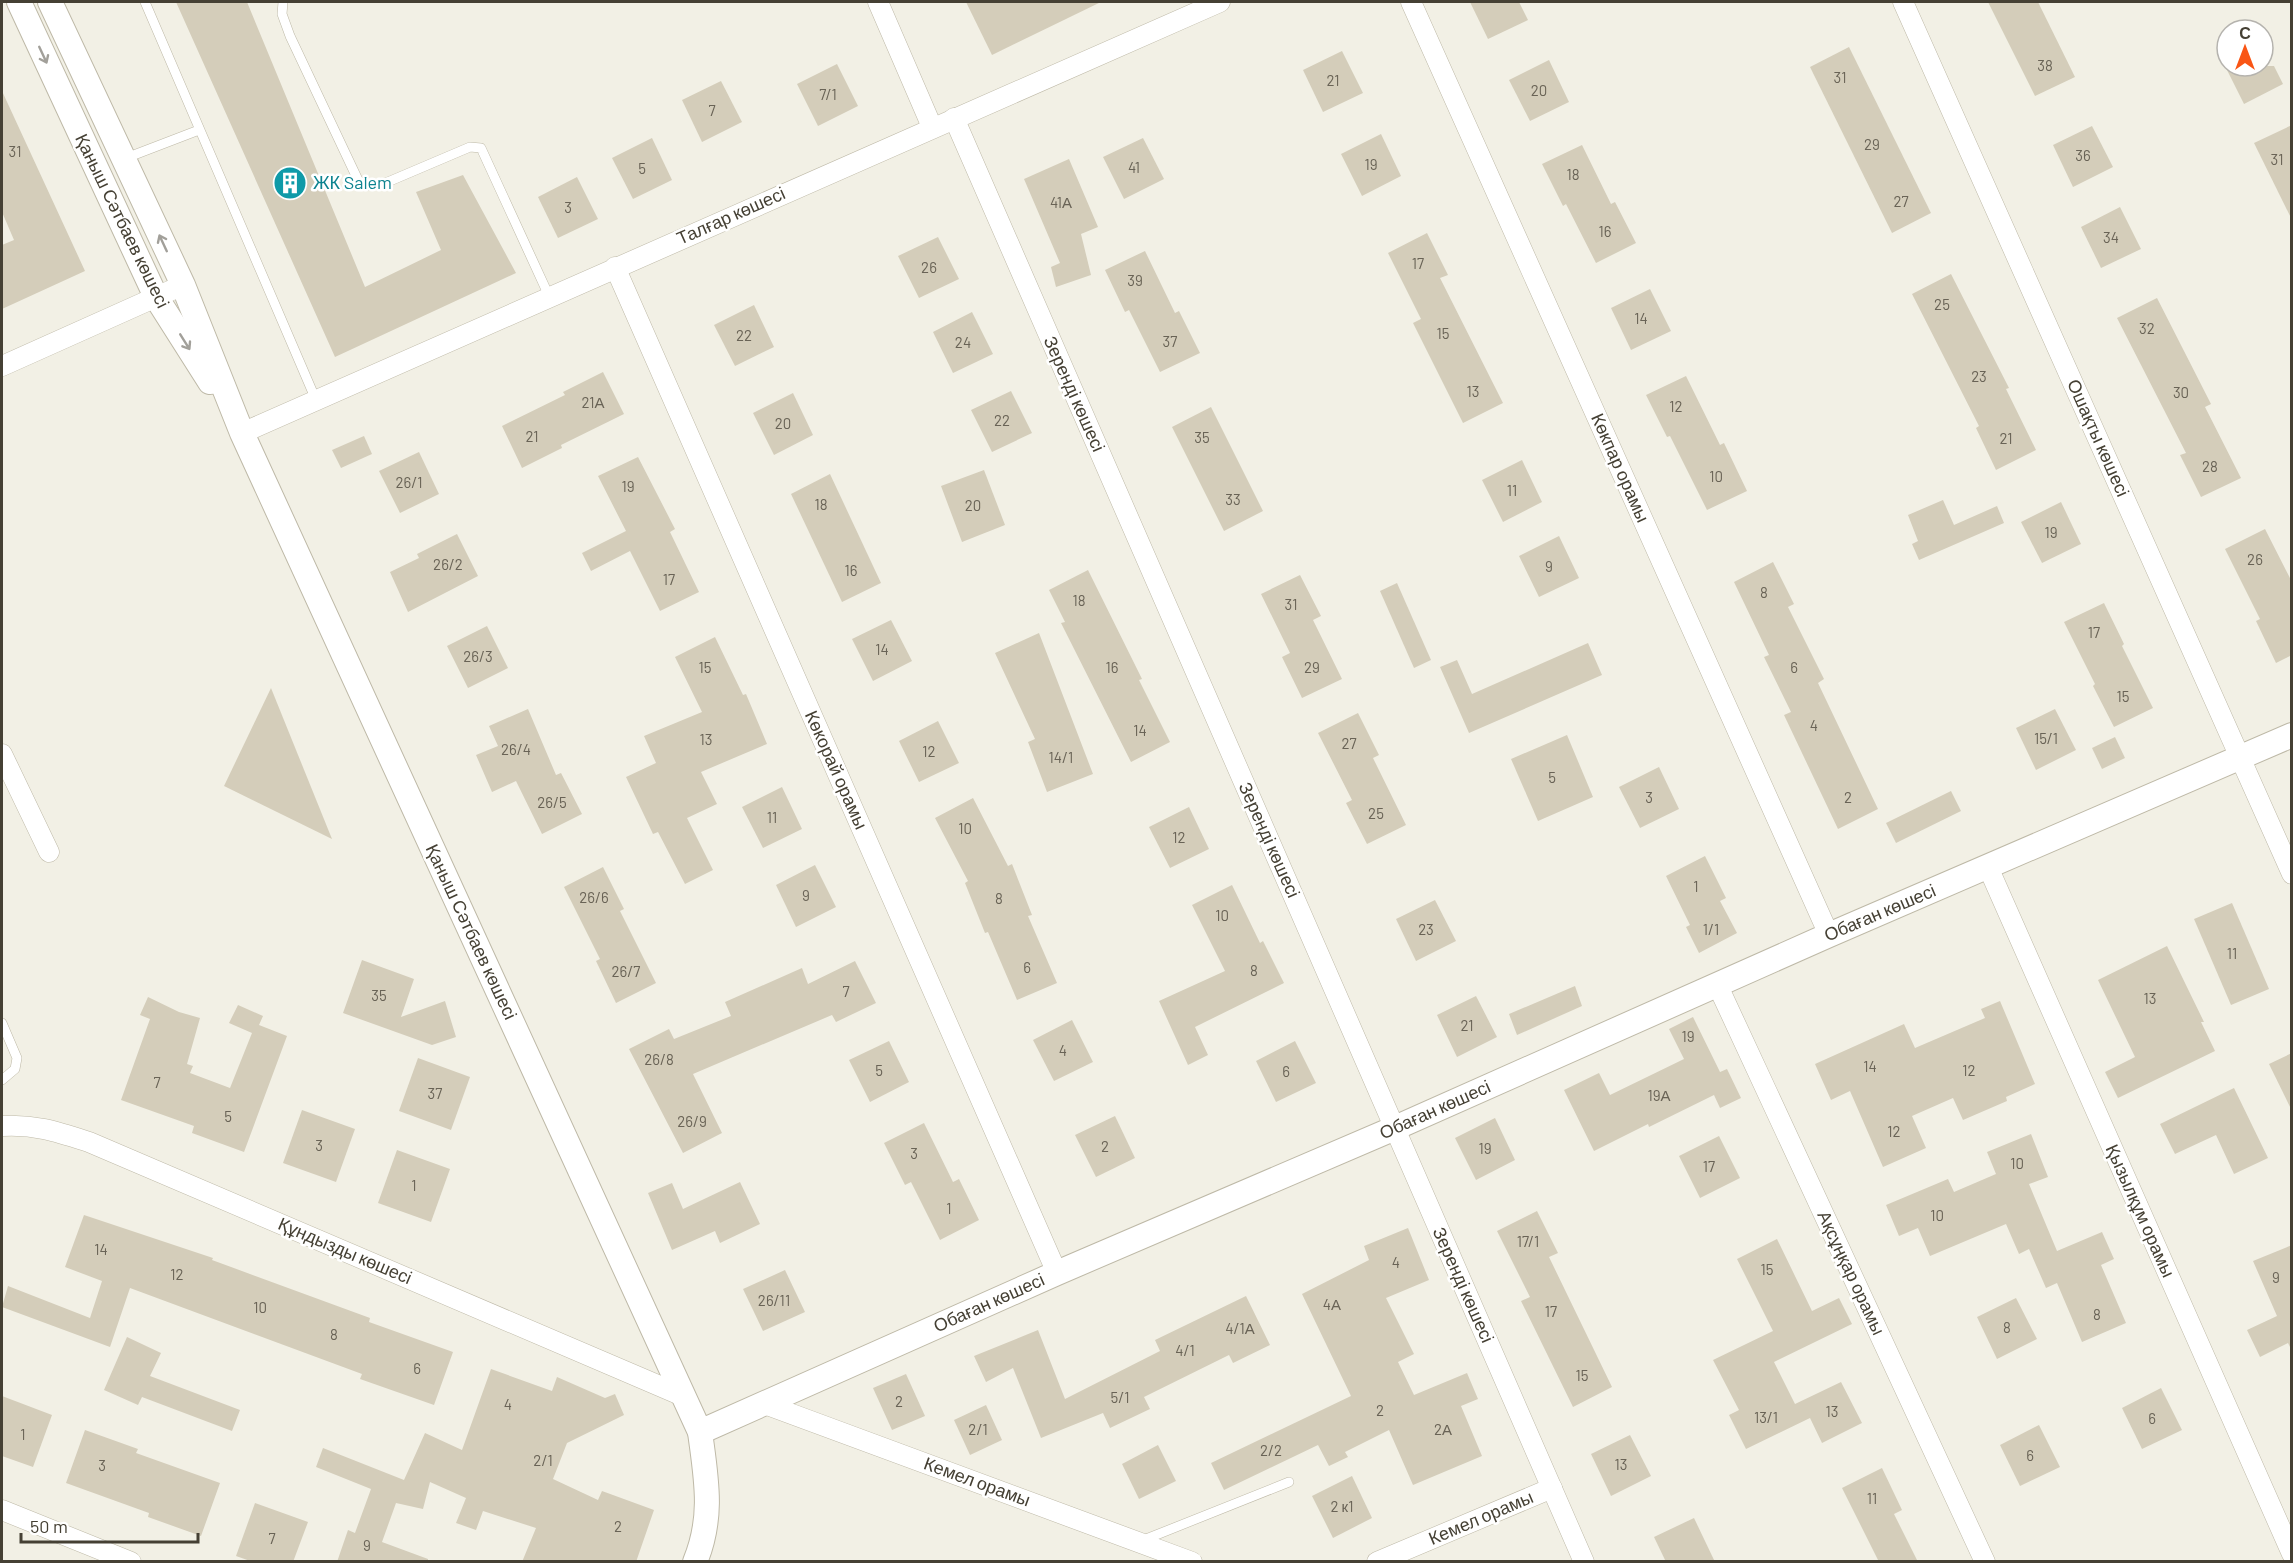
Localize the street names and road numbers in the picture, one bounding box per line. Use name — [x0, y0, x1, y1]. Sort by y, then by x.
street label: Қаныш Сәтбаев көшесі — [71, 130, 175, 311]
street label: Талғар көшесі — [673, 181, 788, 249]
street label: Зеренді көшесі — [1040, 332, 1110, 455]
street label: Ошақты көшесі — [2063, 375, 2135, 500]
street label: Көкпар орамы — [1587, 410, 1655, 526]
street label: Көкорай орамы — [801, 707, 873, 832]
street label: Зеренді көшесі — [1235, 778, 1305, 901]
street label: Қаныш Сәтбаев көшесі — [422, 840, 522, 1023]
street label: Обаған көшесі — [1820, 879, 1939, 946]
street label: Обаған көшесі — [1376, 1075, 1494, 1143]
street label: Қызылқұм орамы — [2102, 1141, 2180, 1281]
street label: Ақсұңқар орамы — [1813, 1207, 1890, 1338]
street label: Құндызды көшесі — [275, 1212, 416, 1288]
street label: Зеренді көшесі — [1429, 1223, 1499, 1346]
street label: Обаған көшесі — [930, 1268, 1048, 1336]
street label: Кемел орамы — [921, 1452, 1034, 1511]
street label: Кемел орамы — [1425, 1485, 1536, 1549]

